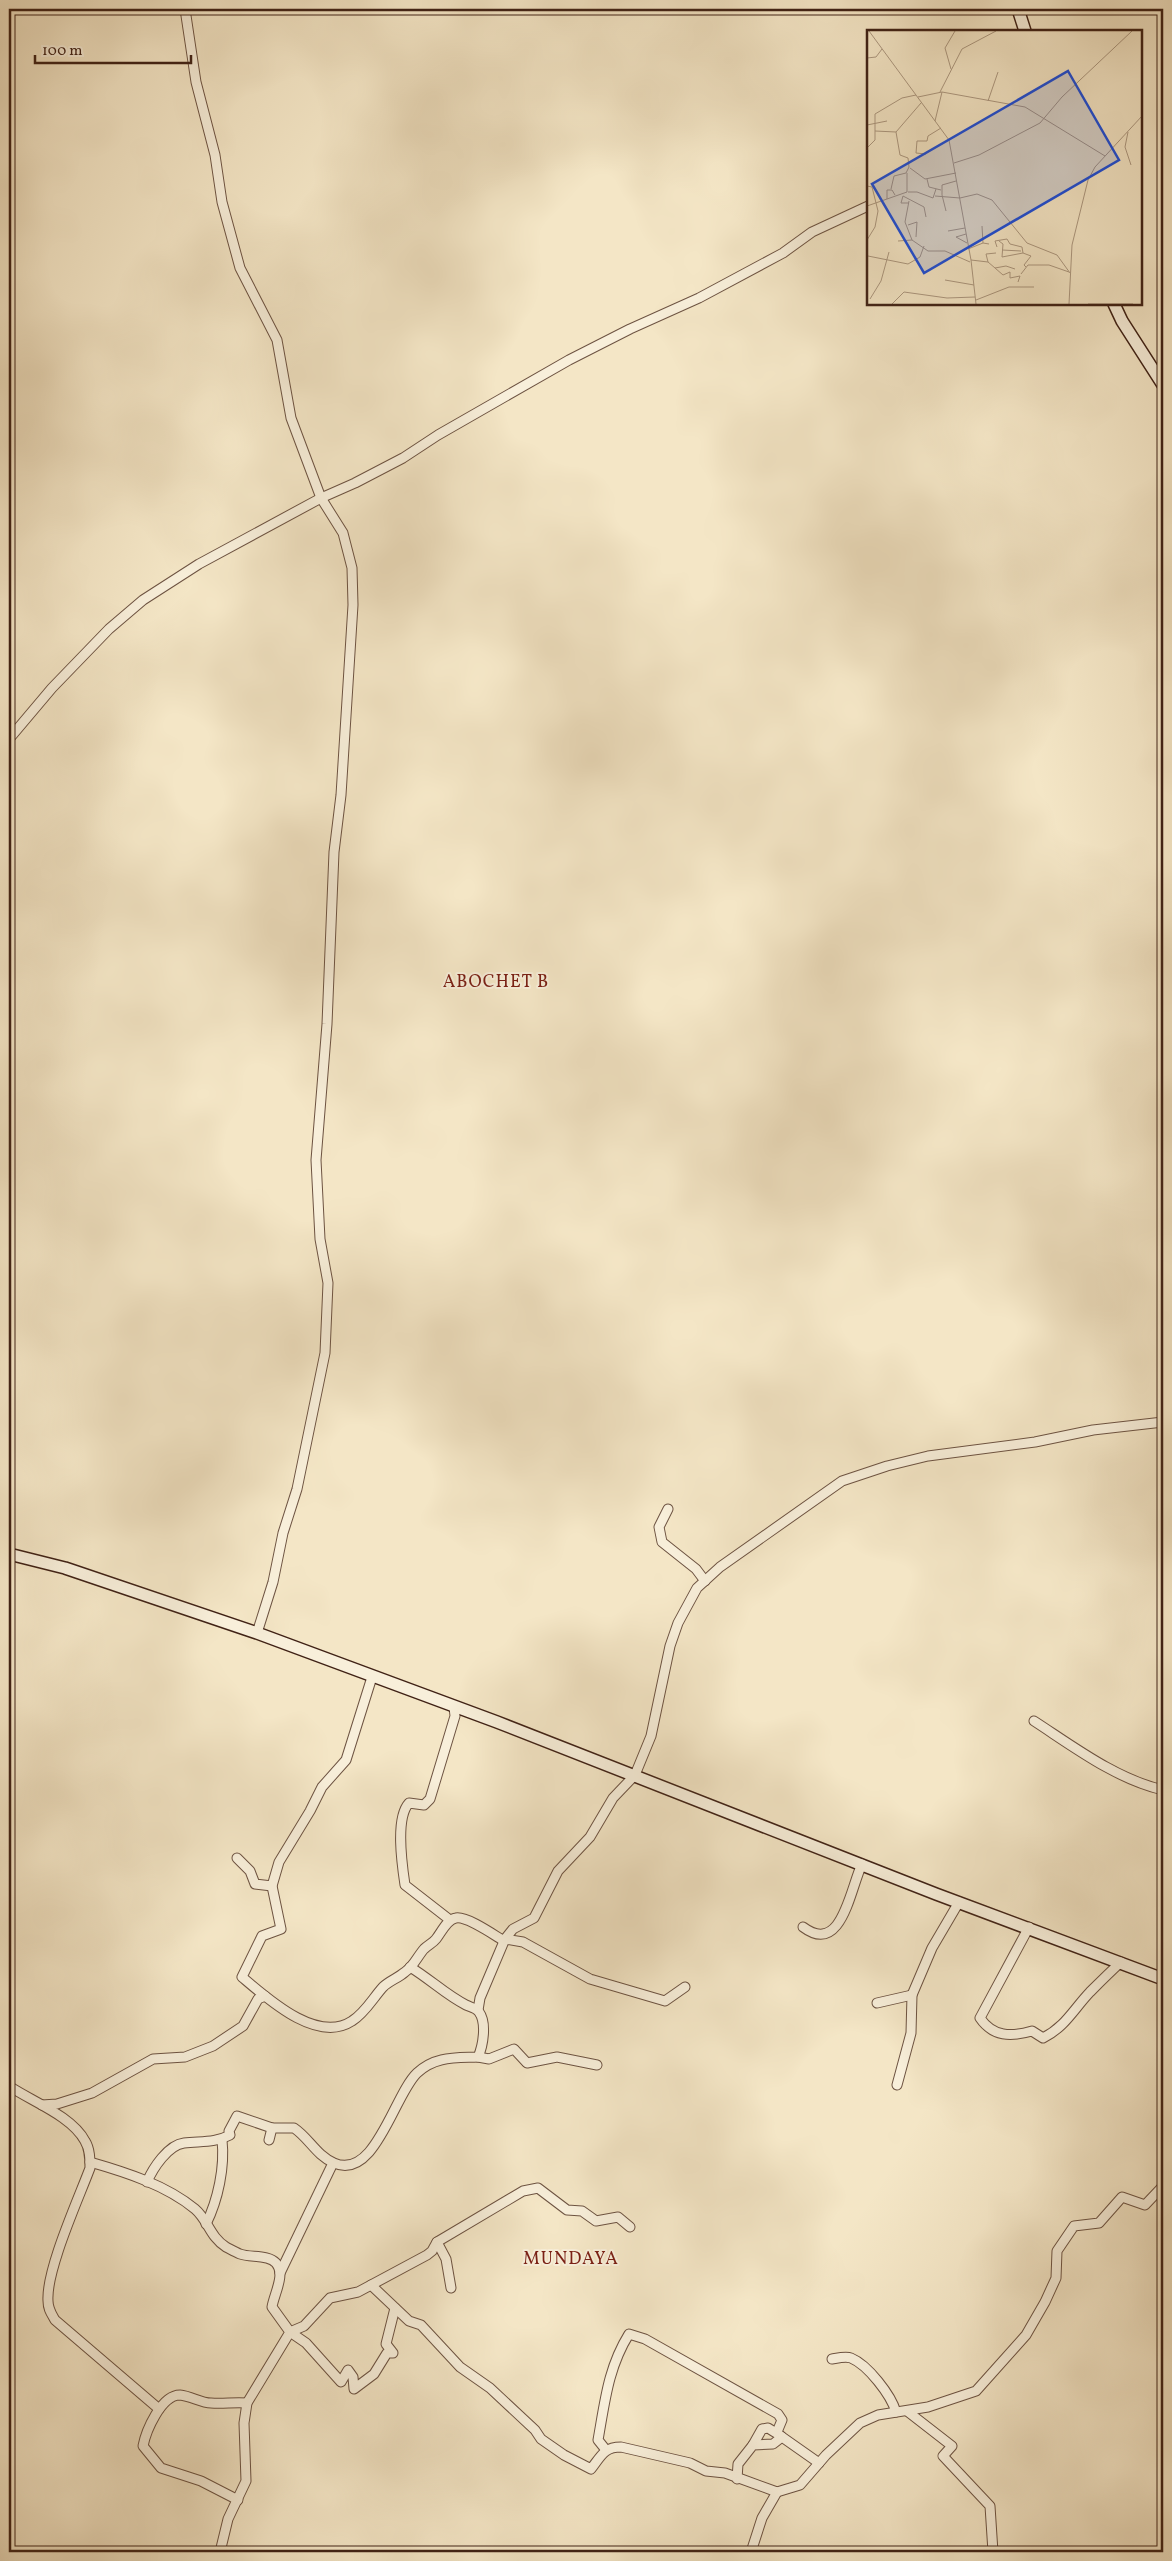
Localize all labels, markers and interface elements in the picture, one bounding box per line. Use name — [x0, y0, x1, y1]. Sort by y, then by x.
inset map — [867, 30, 1142, 305]
scale bar — [35, 32, 191, 64]
text: 100 m — [42, 41, 82, 62]
district label: ABOCHET B — [443, 970, 549, 995]
district label: MUNDAYA — [523, 2247, 619, 2272]

